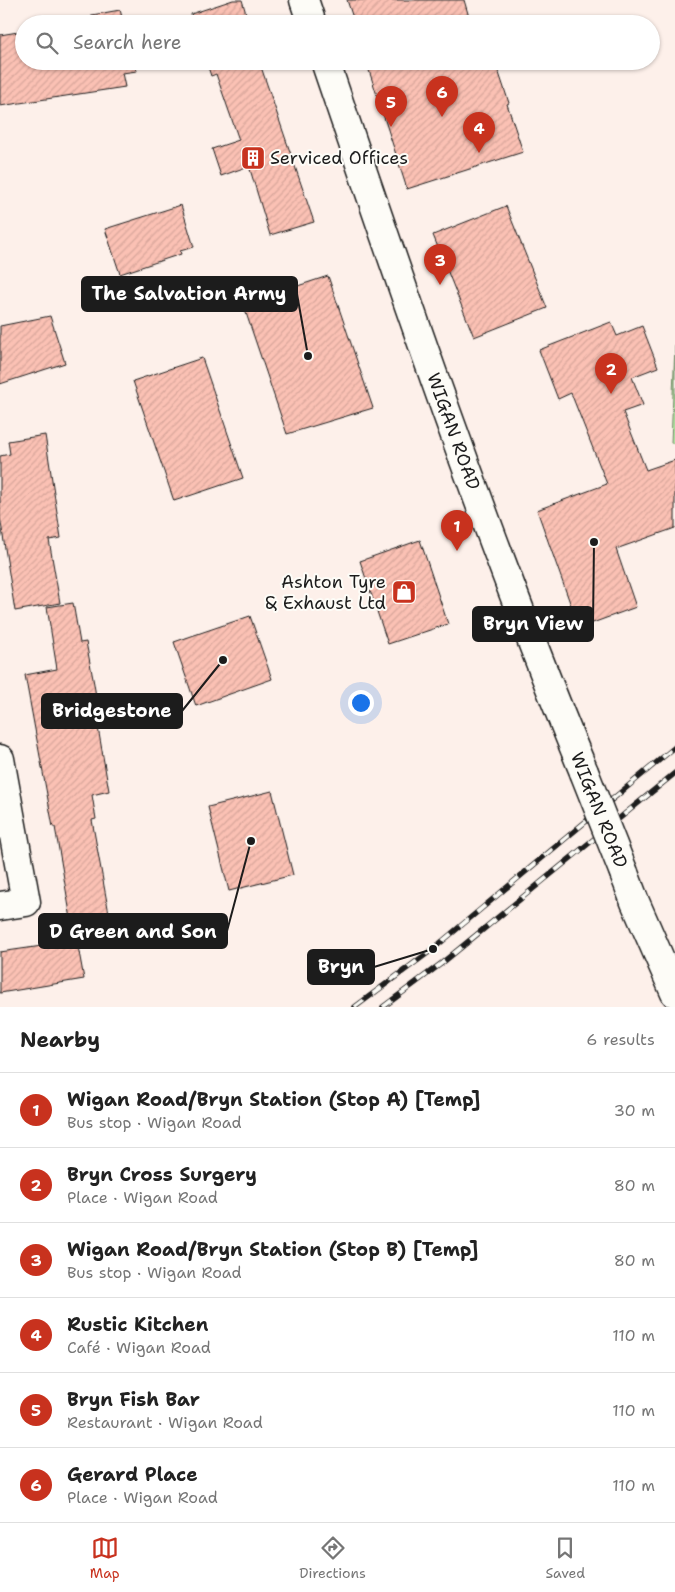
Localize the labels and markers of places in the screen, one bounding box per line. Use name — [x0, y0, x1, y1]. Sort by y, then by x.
pin: 6 — [426, 76, 458, 117]
pin: 5 — [375, 86, 407, 127]
pin: 4 — [463, 112, 495, 153]
building icon: Serviced Offices — [240, 145, 266, 171]
place label: Serviced Offices — [270, 146, 408, 170]
pin: 3 — [424, 244, 456, 285]
callout: The Salvation Army — [82, 277, 297, 311]
pin: 2 — [595, 353, 627, 394]
pin: 1 — [441, 510, 473, 551]
place label: Ashton Tyre & Exhaust Ltd — [265, 570, 386, 615]
shop icon: Ashton Tyre & Exhaust Ltd — [391, 579, 417, 605]
callout: Bryn View — [473, 607, 593, 641]
callout: Bridgestone — [42, 694, 182, 728]
callout: D Green and Son — [39, 914, 227, 948]
callout: Bryn — [308, 950, 374, 984]

